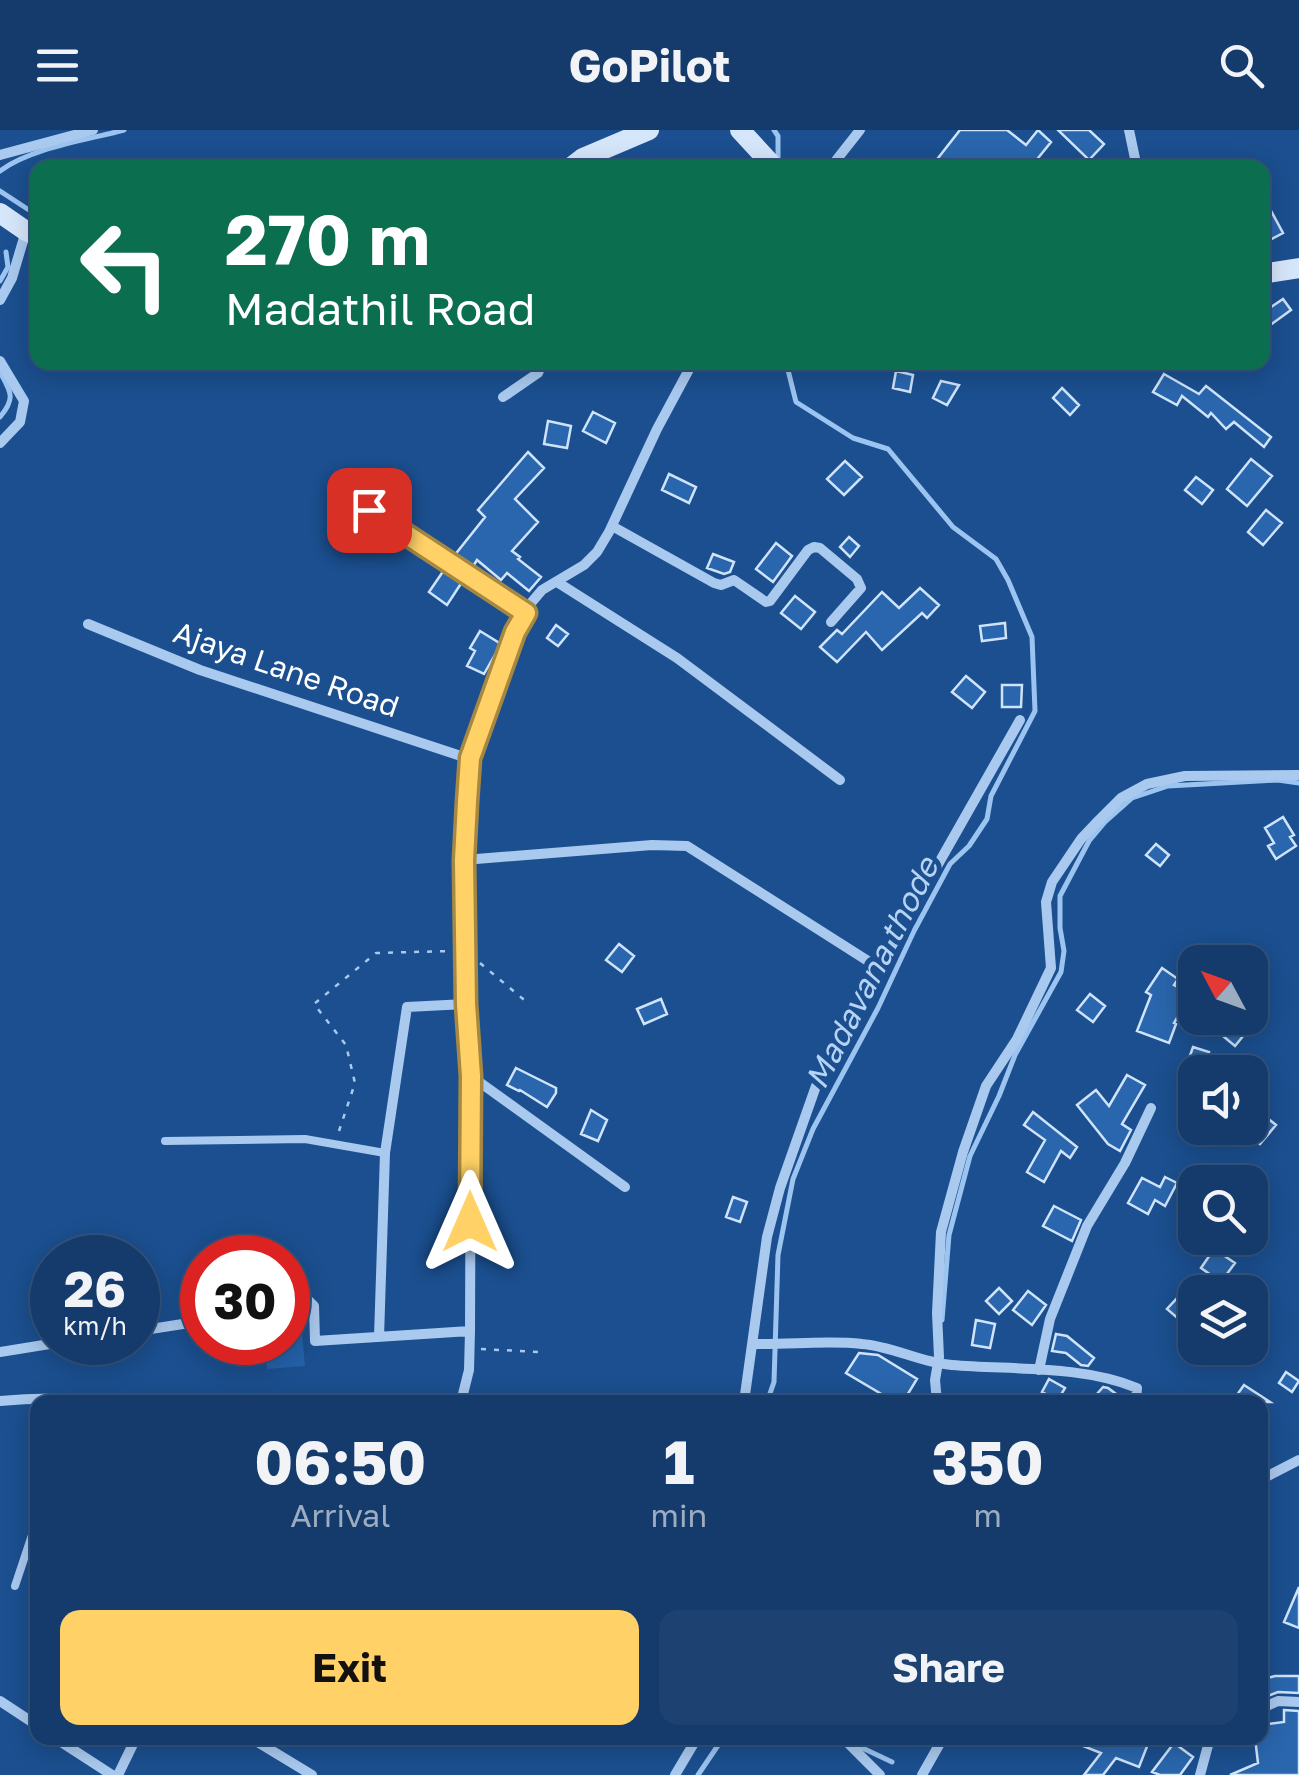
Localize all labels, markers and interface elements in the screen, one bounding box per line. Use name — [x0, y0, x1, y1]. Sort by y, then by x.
icon: menu — [30, 38, 85, 93]
text: GoPilot — [568, 38, 731, 92]
icon: search — [1214, 38, 1269, 93]
text: 270 m — [225, 196, 430, 280]
icon: left — [60, 200, 190, 330]
text: Madathil Road — [225, 281, 535, 335]
pin — [327, 468, 412, 553]
icon: arrive — [342, 483, 397, 538]
street label: Ajaya Lane Road — [169, 614, 404, 724]
water label: Madavana thode — [797, 849, 947, 1094]
north arrow — [1178, 945, 1268, 1035]
map controls — [1178, 945, 1268, 1365]
button: sound — [1178, 1055, 1268, 1145]
button: search — [1178, 1165, 1268, 1255]
position arrow — [418, 1170, 522, 1274]
speed limit sign: 30 — [180, 1235, 310, 1365]
text: 26 — [64, 1258, 126, 1318]
button: layers — [1178, 1275, 1268, 1365]
text: km/h — [63, 1310, 127, 1341]
text: 06:50 — [254, 1425, 426, 1497]
text: 1 — [663, 1425, 694, 1497]
text: 350 — [931, 1425, 1044, 1497]
text: Arrival — [290, 1496, 390, 1534]
text: min — [651, 1496, 707, 1534]
text: m — [973, 1496, 1002, 1534]
button: Exit — [60, 1610, 639, 1725]
button: Share — [659, 1610, 1238, 1725]

